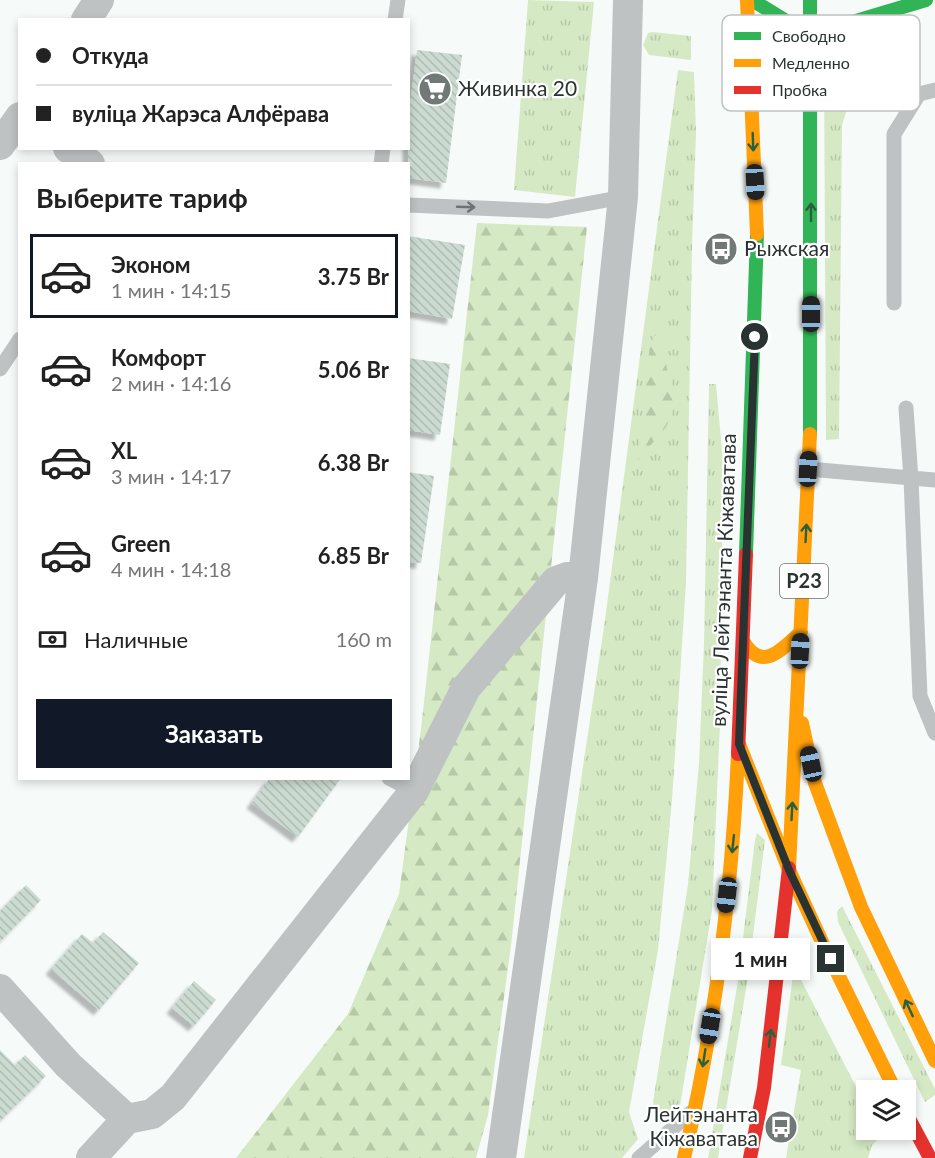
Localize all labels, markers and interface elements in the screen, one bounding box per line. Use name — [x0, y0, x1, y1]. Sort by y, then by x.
legend — [722, 15, 920, 111]
text: Свободно — [772, 26, 846, 45]
text: Откуда — [72, 42, 149, 69]
text: Медленно — [772, 53, 850, 72]
supermarket icon: Живинка 20 — [417, 71, 453, 107]
place label: Живинка 20 — [458, 75, 577, 100]
text: Пробка — [772, 80, 827, 99]
text: вуліца Жарэса Алфёрава — [72, 100, 329, 127]
one-way arrow — [748, 132, 759, 152]
car — [745, 164, 765, 200]
text: Выберите тариф — [36, 181, 248, 214]
one-way arrow — [456, 201, 476, 213]
one-way arrow — [805, 203, 817, 223]
bus stop icon: Рыжская — [703, 231, 739, 267]
place label: Рыжская — [744, 235, 829, 260]
icon: car — [39, 249, 93, 303]
text: Эконом — [111, 251, 191, 278]
text: 3.75 Br — [318, 263, 389, 290]
text: 1 мин · 14:15 — [111, 278, 231, 302]
car — [802, 296, 820, 332]
route start — [741, 323, 768, 350]
icon: car — [39, 342, 93, 396]
text: Комфорт — [111, 344, 206, 371]
text: 5.06 Br — [318, 356, 389, 383]
text: 2 мин · 14:16 — [111, 371, 231, 395]
street label: вуліца Лейтэнанта Кіжаватава — [705, 433, 740, 727]
icon: car — [39, 435, 93, 489]
text: XL — [111, 437, 137, 464]
text: 6.38 Br — [318, 449, 389, 476]
car — [798, 451, 818, 487]
text: 3 мин · 14:17 — [111, 464, 231, 488]
one-way arrow — [800, 523, 811, 543]
icon: car — [39, 528, 93, 582]
text: Green — [111, 530, 171, 557]
text: 6.85 Br — [318, 542, 389, 569]
text: 4 мин · 14:18 — [111, 557, 231, 581]
road number: Р23 — [780, 564, 828, 598]
icon: cash — [36, 623, 69, 656]
text: Наличные — [84, 626, 188, 653]
text: 160 m — [336, 627, 392, 651]
car — [790, 633, 810, 669]
button: Заказать — [36, 699, 392, 768]
car — [798, 745, 824, 783]
one-way arrow — [787, 802, 798, 822]
one-way arrow — [727, 834, 738, 854]
car — [716, 876, 738, 914]
callout: 1 мин — [711, 938, 810, 980]
route end — [817, 945, 844, 972]
text: 1 мин — [734, 947, 787, 971]
one-way arrow — [903, 1000, 915, 1018]
car — [698, 1007, 722, 1045]
one-way arrow — [764, 1029, 775, 1049]
one-way arrow — [698, 1048, 709, 1068]
map controls — [856, 1080, 916, 1140]
button: layers — [856, 1080, 916, 1140]
place label: Лейтэнанта Кіжаватава — [643, 1101, 758, 1150]
bus stop icon: Лейтэнанта Кіжаватава — [763, 1109, 799, 1145]

